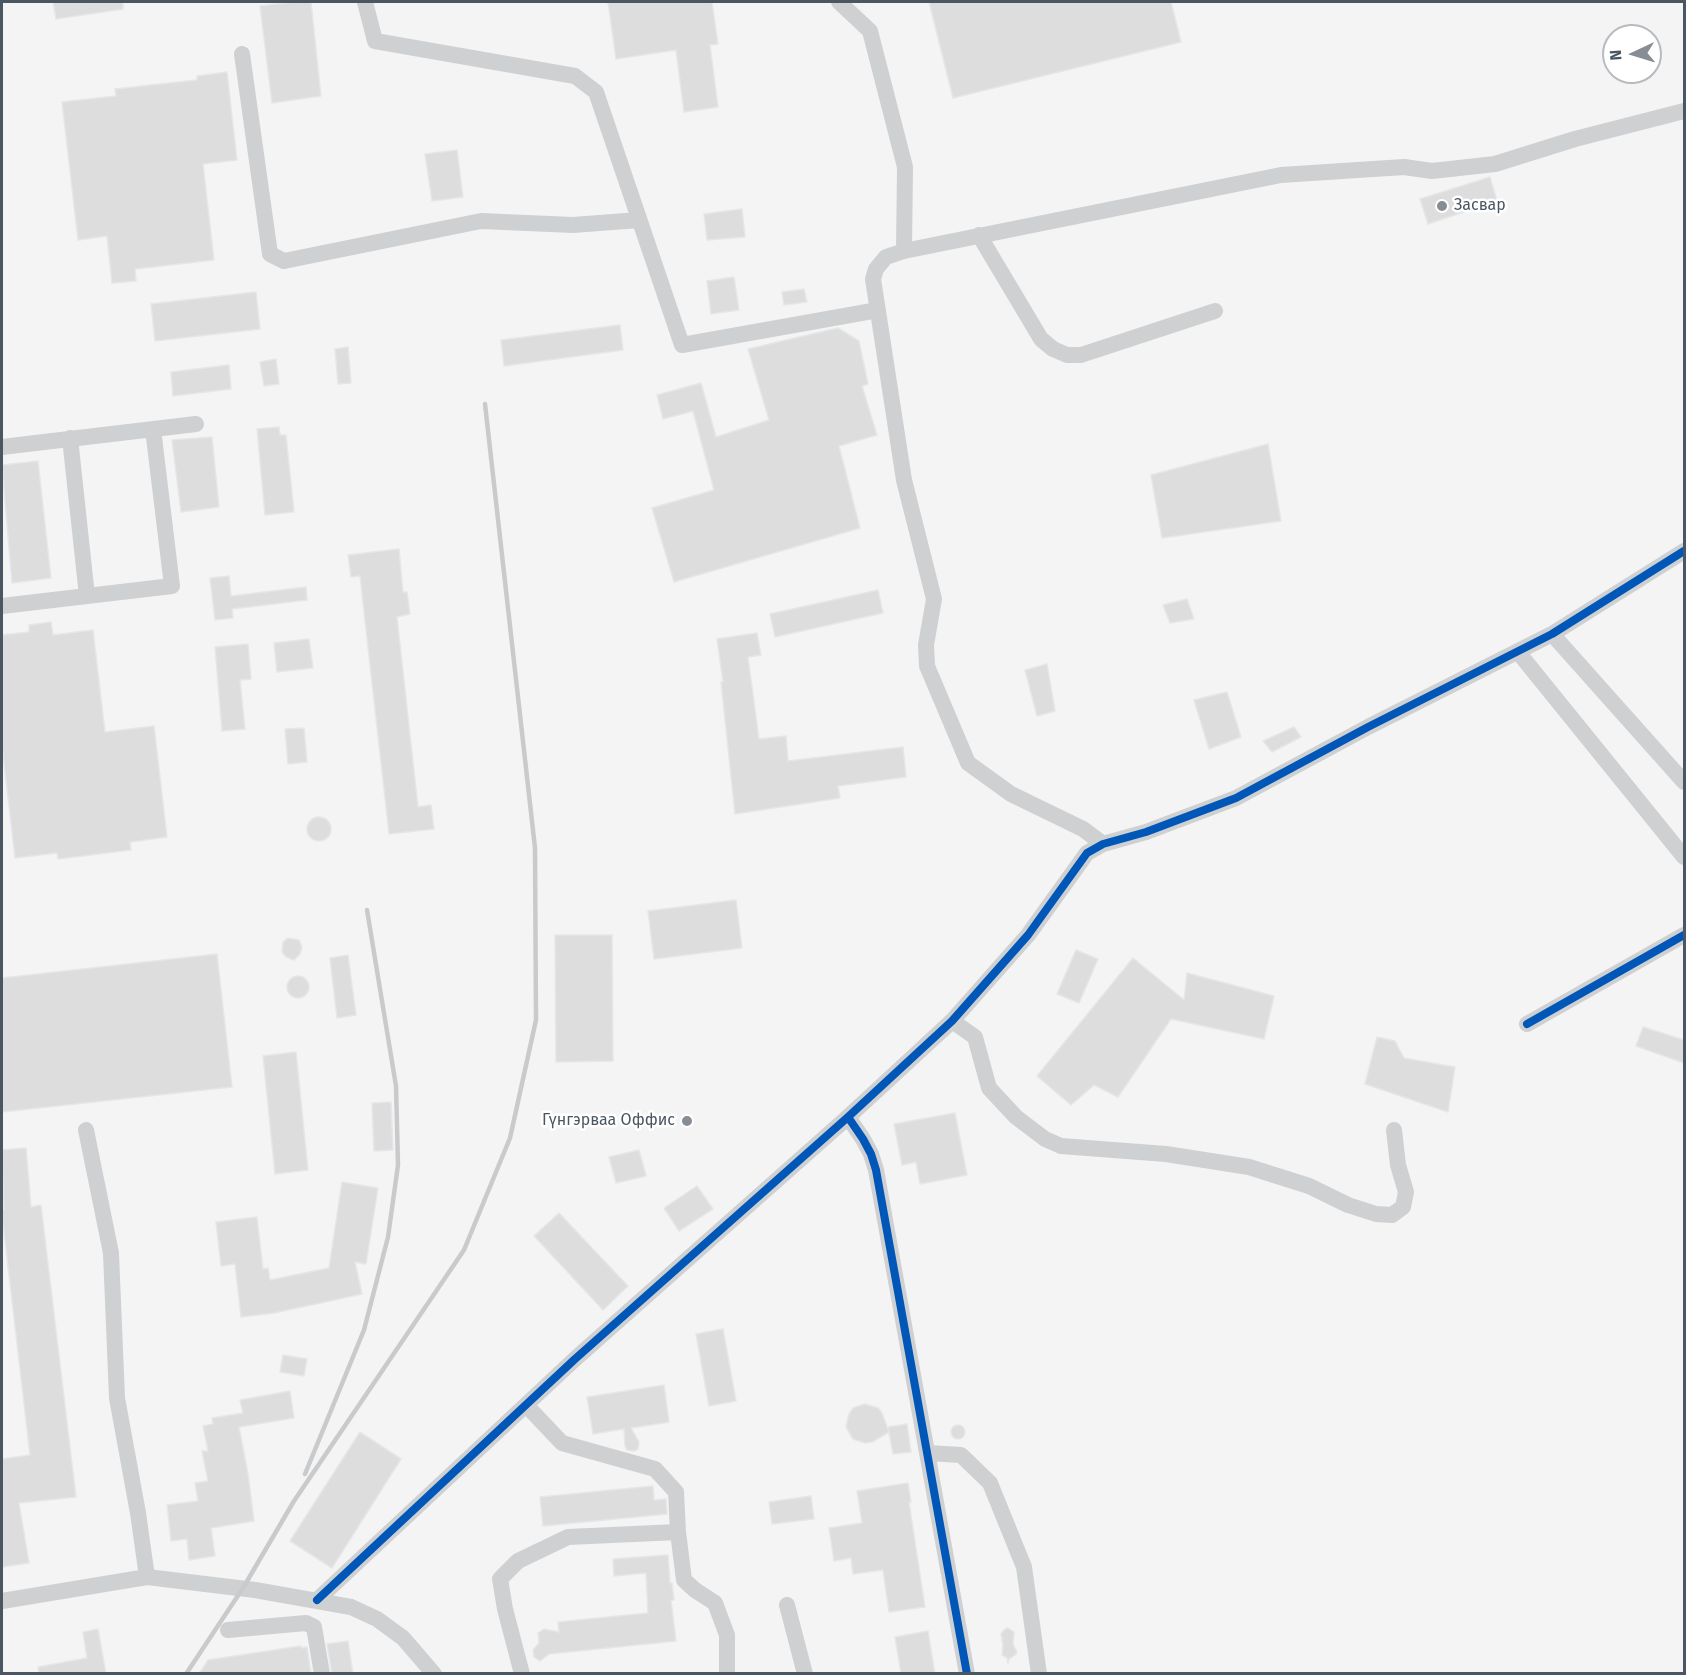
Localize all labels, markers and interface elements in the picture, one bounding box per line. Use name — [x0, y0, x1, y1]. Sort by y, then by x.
north arrow — [1602, 24, 1662, 84]
text: N — [1606, 49, 1625, 61]
place label: Засвар — [1454, 196, 1506, 216]
marker: Засвар — [1435, 199, 1449, 213]
place label: Гүнгэрваа Оффис — [542, 1111, 675, 1131]
marker: Гүнгэрваа Оффис — [680, 1114, 694, 1128]

